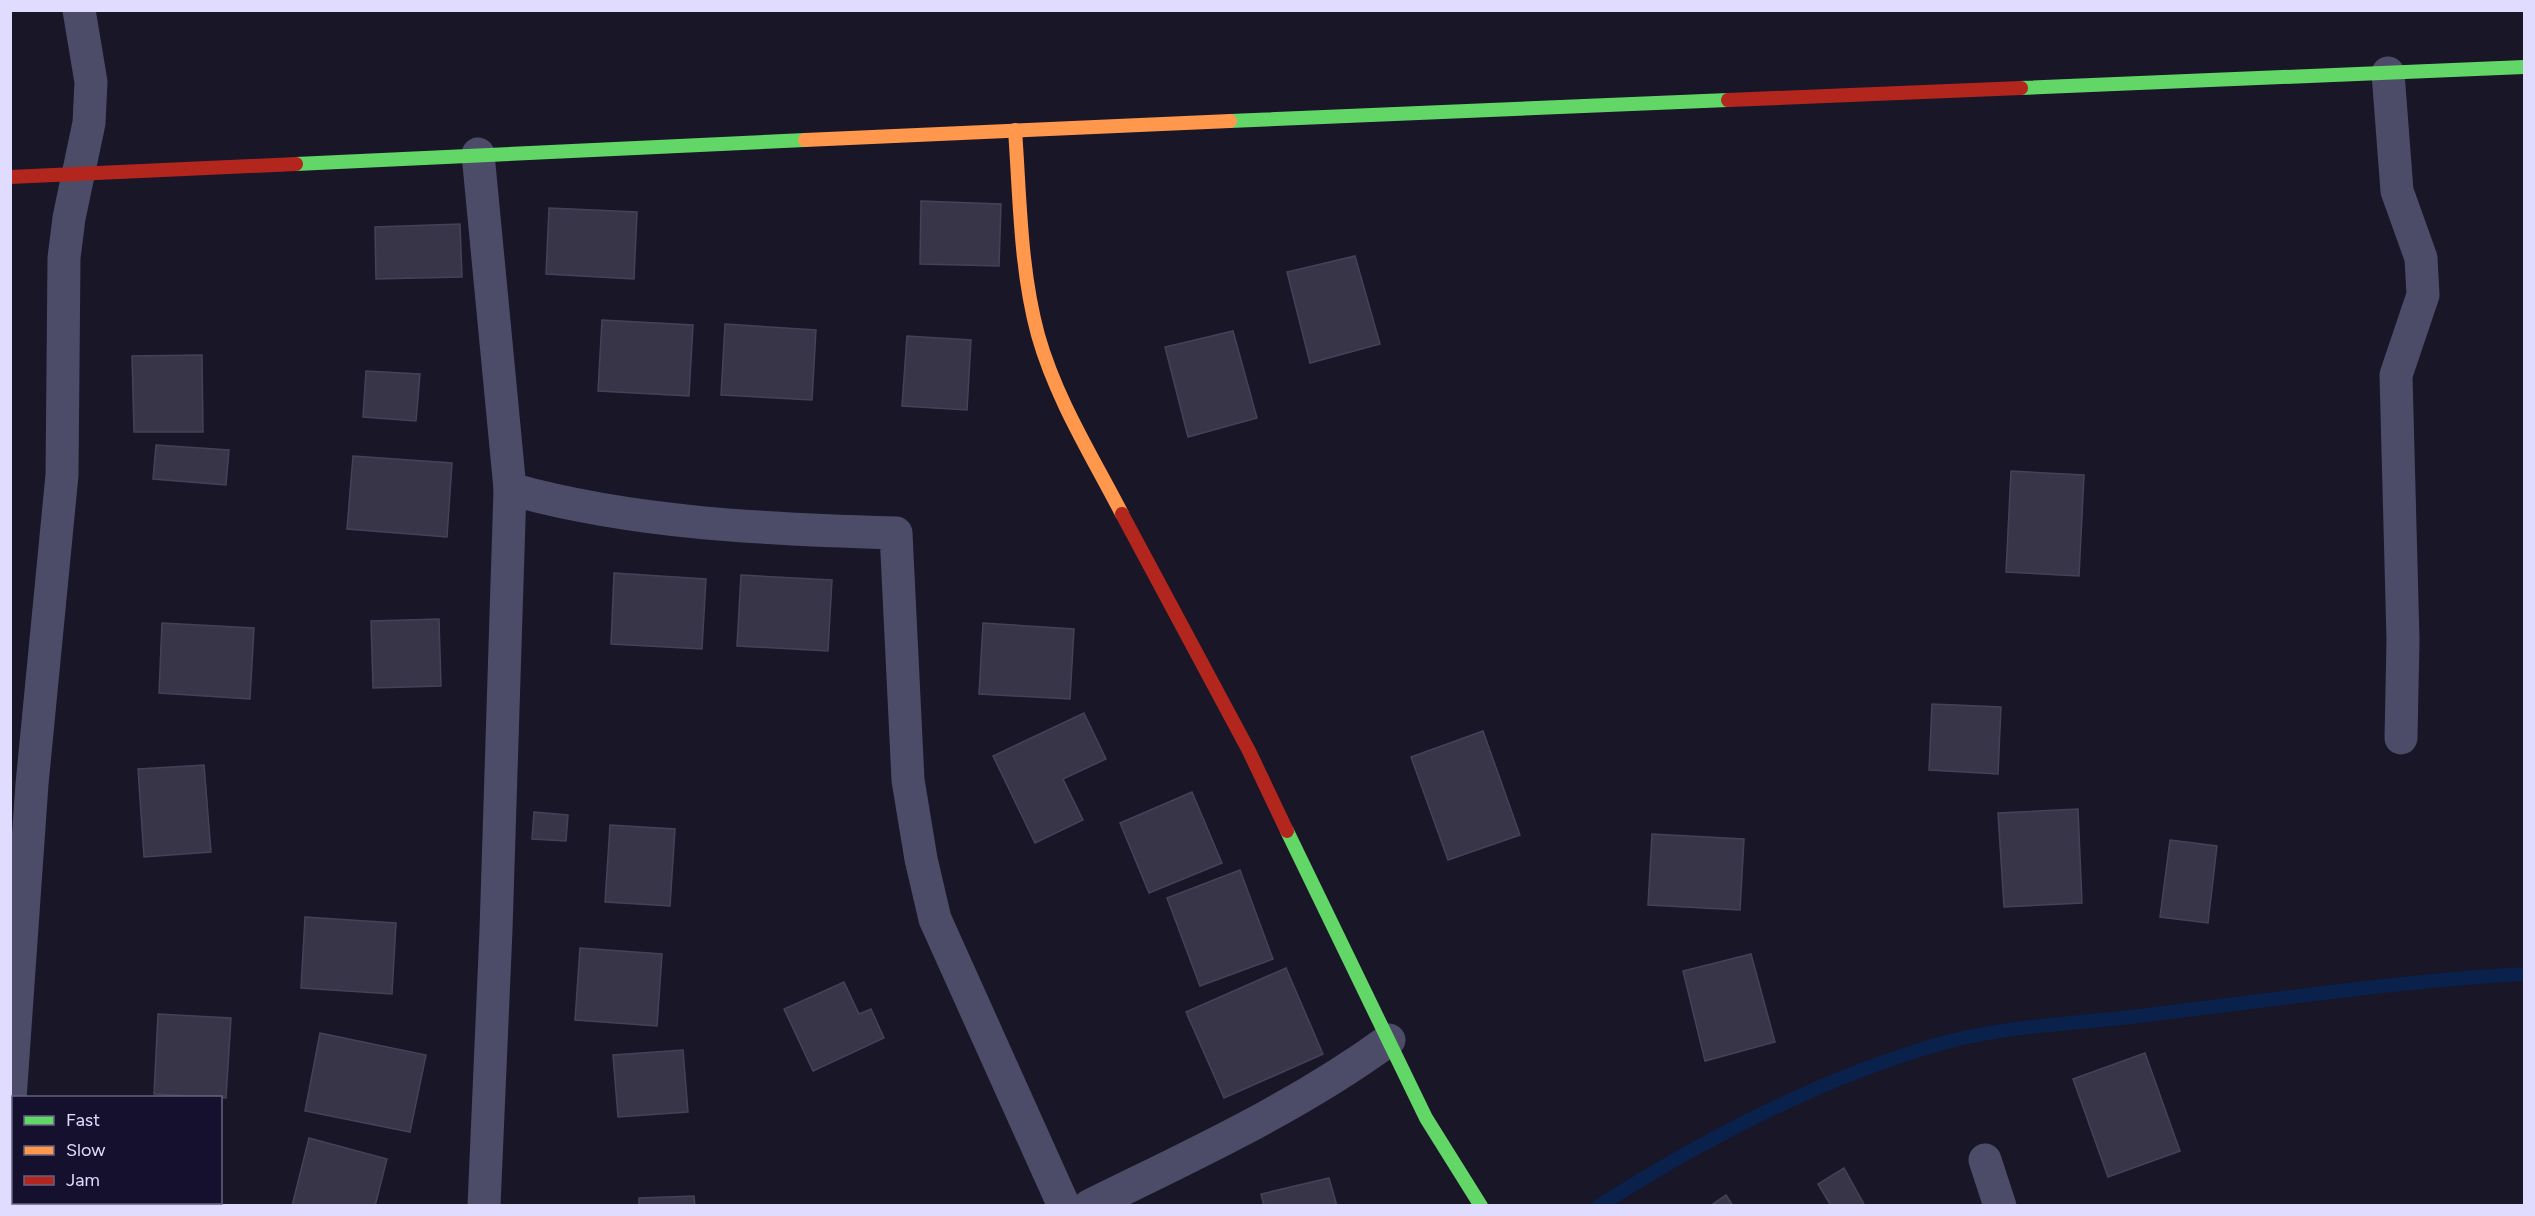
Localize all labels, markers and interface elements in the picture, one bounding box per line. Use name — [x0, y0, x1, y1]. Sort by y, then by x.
legend — [12, 1096, 222, 1204]
text: Fast — [66, 1109, 100, 1131]
text: Slow — [66, 1139, 105, 1161]
text: Jam — [66, 1169, 100, 1191]

